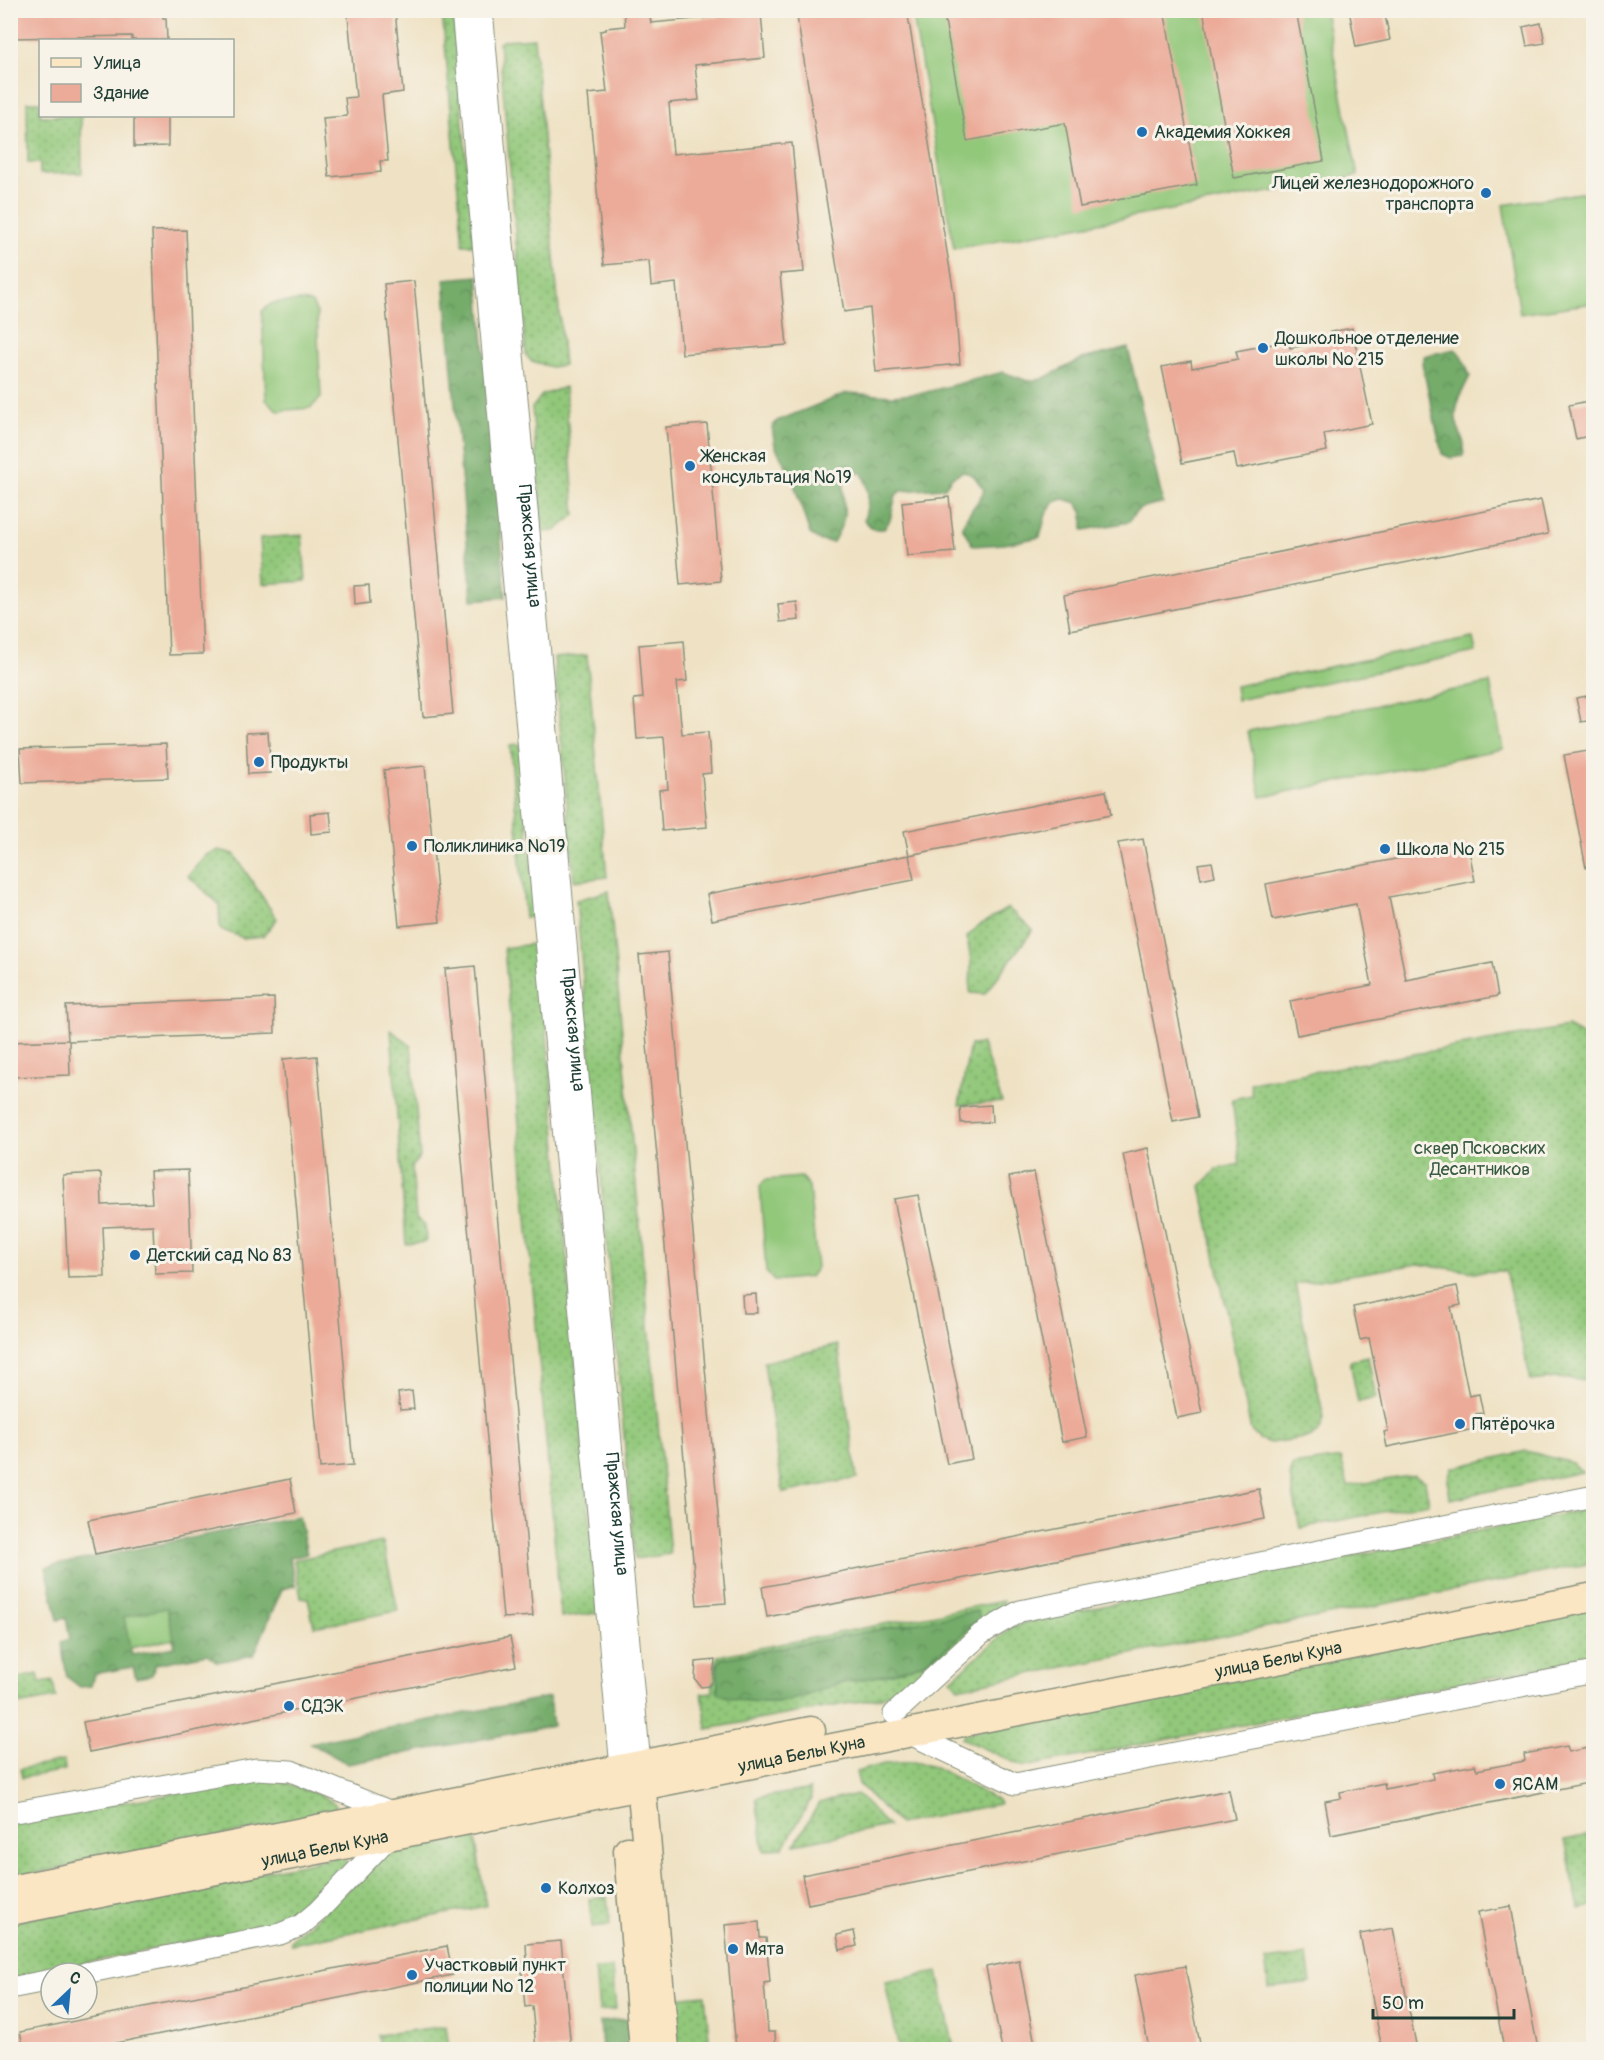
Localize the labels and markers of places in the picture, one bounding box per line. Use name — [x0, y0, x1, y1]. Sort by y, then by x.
place label: Академия Хоккея — [1154, 121, 1291, 144]
marker: Академия Хоккея — [1135, 125, 1149, 139]
place label: Лицей железнодорожного транспорта — [1271, 172, 1474, 216]
marker: Лицей железнодорожного транспорта — [1479, 186, 1493, 200]
place label: Дошкольное отделение школы № 215 — [1274, 327, 1459, 371]
marker: Дошкольное отделение школы № 215 — [1256, 341, 1270, 355]
place label: Женская консультация №19 — [699, 445, 852, 489]
marker: Женская консультация №19 — [683, 459, 697, 473]
place label: Продукты — [271, 751, 348, 774]
marker: Продукты — [252, 755, 266, 769]
place label: Поликлиника №19 — [424, 835, 565, 858]
place label: Школа № 215 — [1397, 838, 1505, 861]
marker: Поликлиника №19 — [405, 839, 419, 853]
marker: Школа № 215 — [1378, 842, 1392, 856]
place label: Детский сад № 83 — [146, 1244, 292, 1267]
marker: Детский сад № 83 — [128, 1248, 142, 1262]
place label: Пятёрочка — [1472, 1413, 1555, 1436]
marker: Пятёрочка — [1453, 1417, 1467, 1431]
place label: СДЭК — [301, 1695, 344, 1718]
marker: СДЭК — [282, 1699, 296, 1713]
place label: ЯСАМ — [1512, 1773, 1558, 1796]
marker: ЯСАМ — [1493, 1777, 1507, 1791]
place label: Колхоз — [558, 1877, 615, 1900]
marker: Колхоз — [539, 1881, 553, 1895]
place label: Мята — [745, 1938, 784, 1961]
marker: Мята — [726, 1942, 740, 1956]
place label: Участковый пункт полиции № 12 — [424, 1954, 566, 1998]
marker: Участковый пункт полиции № 12 — [405, 1968, 419, 1982]

